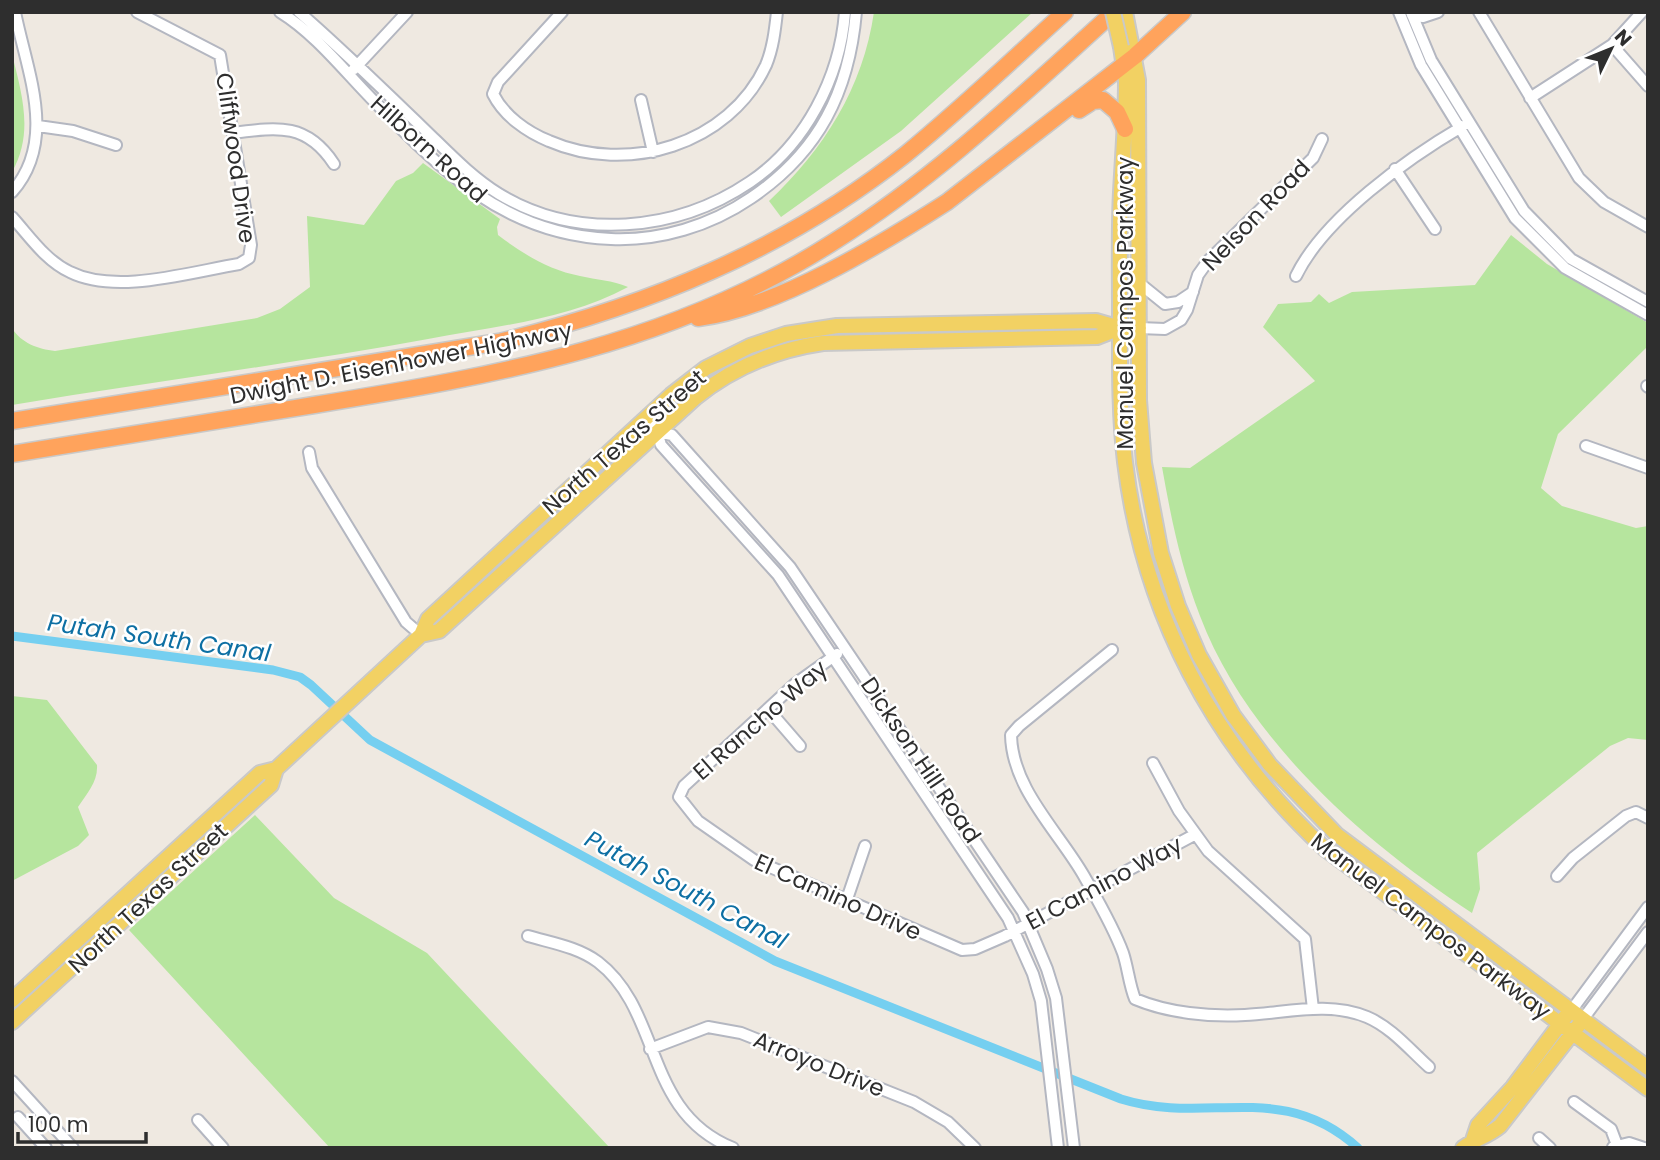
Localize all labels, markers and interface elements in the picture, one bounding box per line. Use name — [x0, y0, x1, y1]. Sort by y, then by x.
north arrow — [1576, 14, 1646, 84]
text: N — [1608, 23, 1638, 52]
street label: Cliffwood Drive — [208, 71, 264, 245]
street label: Hilborn Road — [364, 88, 494, 210]
street label: Nelson Road — [1195, 152, 1317, 278]
street label: Manuel Campos Parkway — [1109, 156, 1141, 449]
street label: Dwight D. Eisenhower Highway — [227, 314, 575, 412]
street label: North Texas Street — [535, 362, 713, 522]
water label: Putah South Canal — [45, 606, 273, 670]
street label: El Rancho Way — [686, 653, 834, 787]
street label: Dickson Hill Road — [853, 671, 989, 849]
street label: North Texas Street — [61, 816, 235, 980]
water label: Putah South Canal — [579, 822, 793, 957]
street label: Manuel Campos Parkway — [1304, 825, 1558, 1027]
street label: El Camino Way — [1020, 828, 1188, 938]
street label: El Camino Drive — [750, 846, 926, 948]
street label: Arroyo Drive — [749, 1023, 889, 1105]
scale bar — [18, 1100, 145, 1144]
text: 100 m — [28, 1110, 88, 1139]

